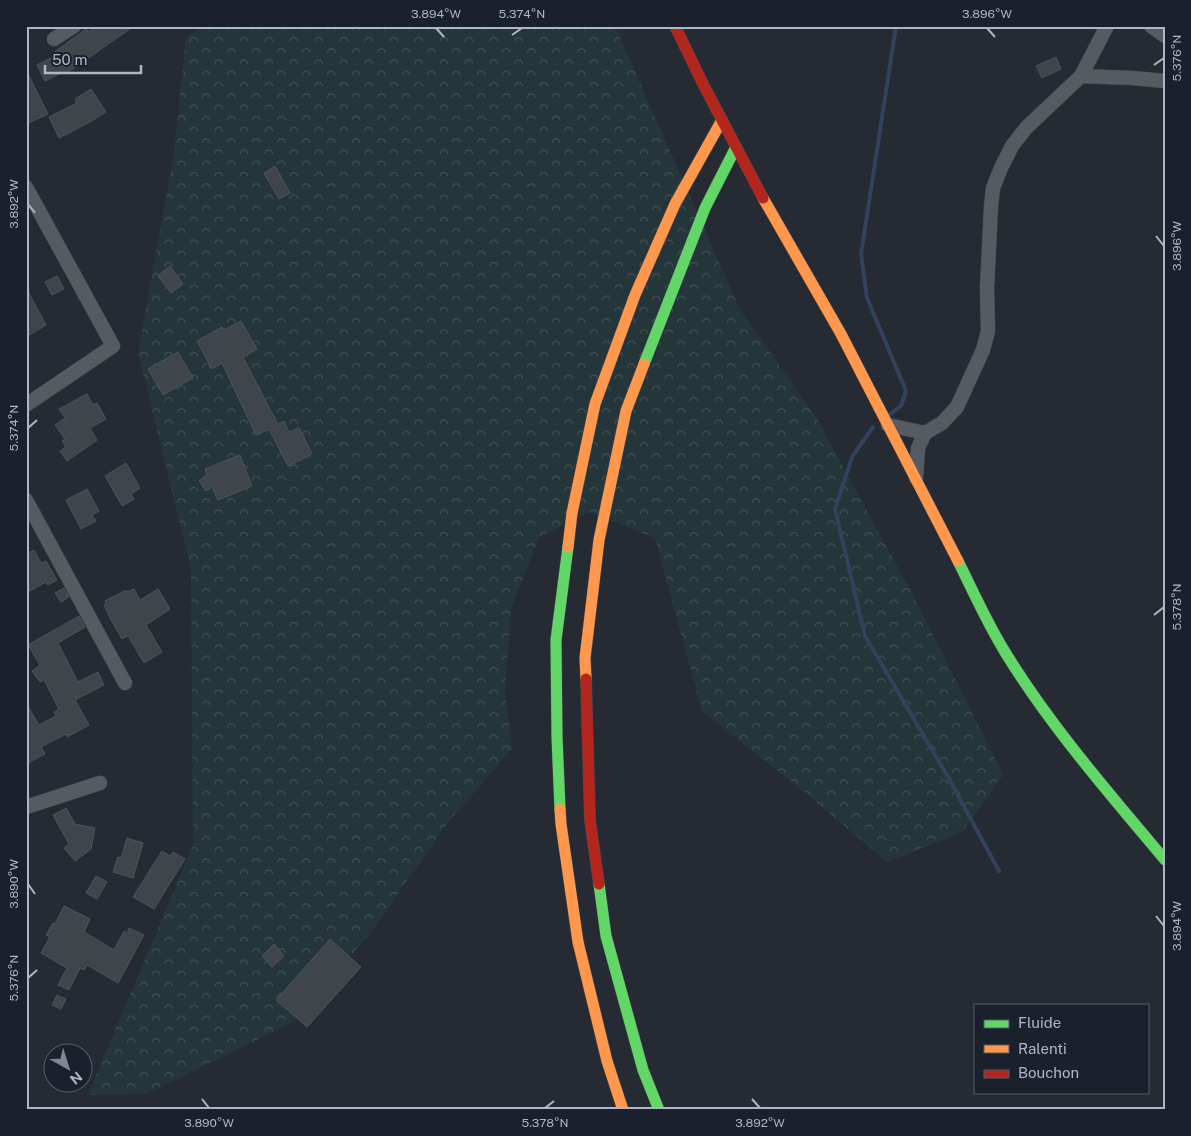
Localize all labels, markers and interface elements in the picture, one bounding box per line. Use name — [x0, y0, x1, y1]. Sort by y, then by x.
text: 3.894°W — [411, 7, 462, 21]
text: 5.374°N — [499, 7, 545, 21]
text: 3.896°W — [962, 7, 1012, 21]
text: 5.376°N — [1170, 35, 1184, 81]
scale bar — [45, 42, 141, 74]
text: 50 m — [52, 51, 87, 68]
text: 3.892°W — [7, 179, 21, 229]
text: 3.896°W — [1170, 221, 1184, 271]
text: 5.374°N — [7, 405, 21, 451]
text: 5.378°N — [1170, 583, 1184, 631]
text: 3.890°W — [7, 859, 21, 909]
text: 3.894°W — [1170, 900, 1184, 951]
text: 5.376°N — [7, 955, 21, 1001]
legend — [974, 1004, 1148, 1094]
text: Fluide — [1018, 1014, 1061, 1031]
text: Ralenti — [1018, 1040, 1067, 1057]
north arrow — [42, 1044, 92, 1094]
text: Bouchon — [1018, 1064, 1079, 1081]
text: N — [67, 1068, 85, 1088]
text: 3.890°W — [184, 1116, 234, 1130]
text: 5.378°N — [521, 1116, 569, 1130]
text: 3.892°W — [735, 1116, 785, 1130]

